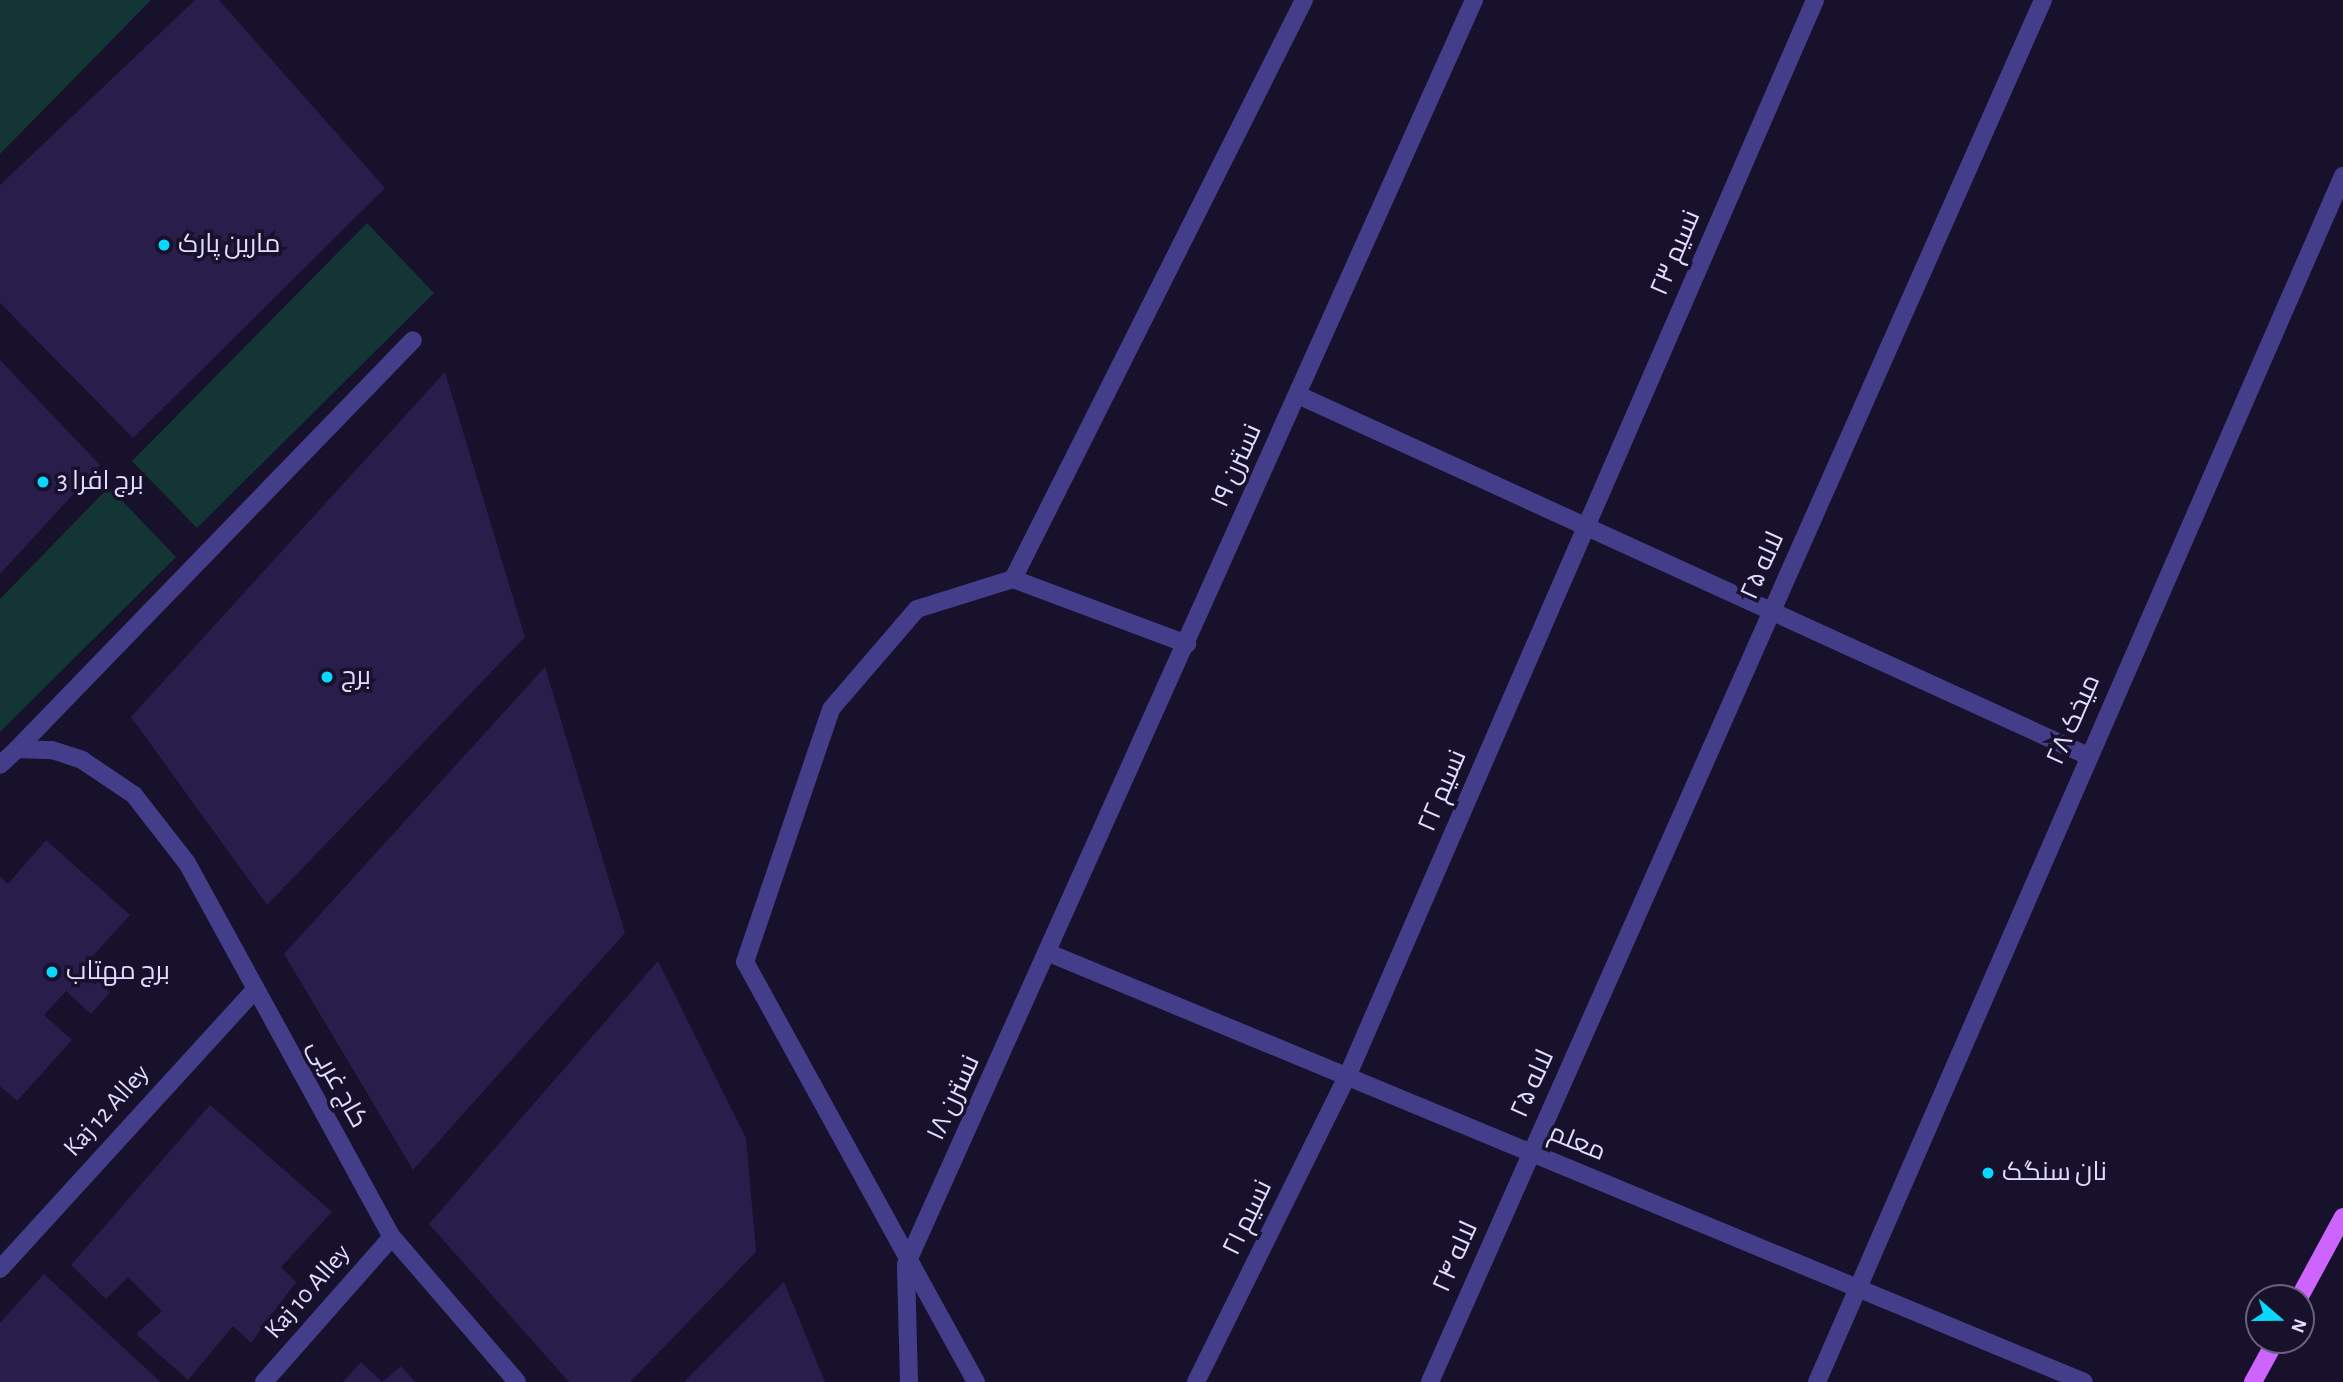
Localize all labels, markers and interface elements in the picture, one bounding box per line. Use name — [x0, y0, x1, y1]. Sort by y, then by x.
street label: نسیم ۲۳ — [1644, 206, 1708, 300]
place label: مارین پارک — [178, 229, 280, 261]
marker: مارین پارک — [156, 237, 172, 253]
street label: نسترن ۱۹ — [1205, 420, 1269, 512]
place label: برج افرا 3 — [57, 466, 144, 498]
marker: برج افرا 3 — [35, 474, 51, 490]
street label: لاله ۲۵ — [1734, 527, 1792, 605]
place label: برج — [341, 661, 371, 693]
marker: برج — [319, 669, 335, 685]
street label: میخک ۲۸ — [2040, 670, 2108, 770]
street label: نسیم ۲۲ — [1412, 745, 1474, 837]
place label: برج مهتاب — [66, 956, 170, 988]
marker: برج مهتاب — [44, 964, 60, 980]
street label: کاج غربی — [300, 1034, 374, 1134]
street label: لاله ۲۵ — [1504, 1045, 1562, 1123]
street label: نسترن ۱۸ — [921, 1050, 987, 1146]
street label: Kaj 12 Alley — [58, 1059, 156, 1163]
street label: معلم — [1544, 1118, 1610, 1168]
place label: نان سنگک — [2002, 1157, 2107, 1189]
marker: نان سنگک — [1980, 1165, 1996, 1181]
street label: نسیم ۲۱ — [1216, 1175, 1280, 1261]
street label: لاله ۲۴ — [1427, 1217, 1485, 1297]
street label: Kaj 10 Alley — [258, 1238, 358, 1346]
north arrow — [2245, 1284, 2315, 1354]
text: N — [2287, 1316, 2310, 1335]

